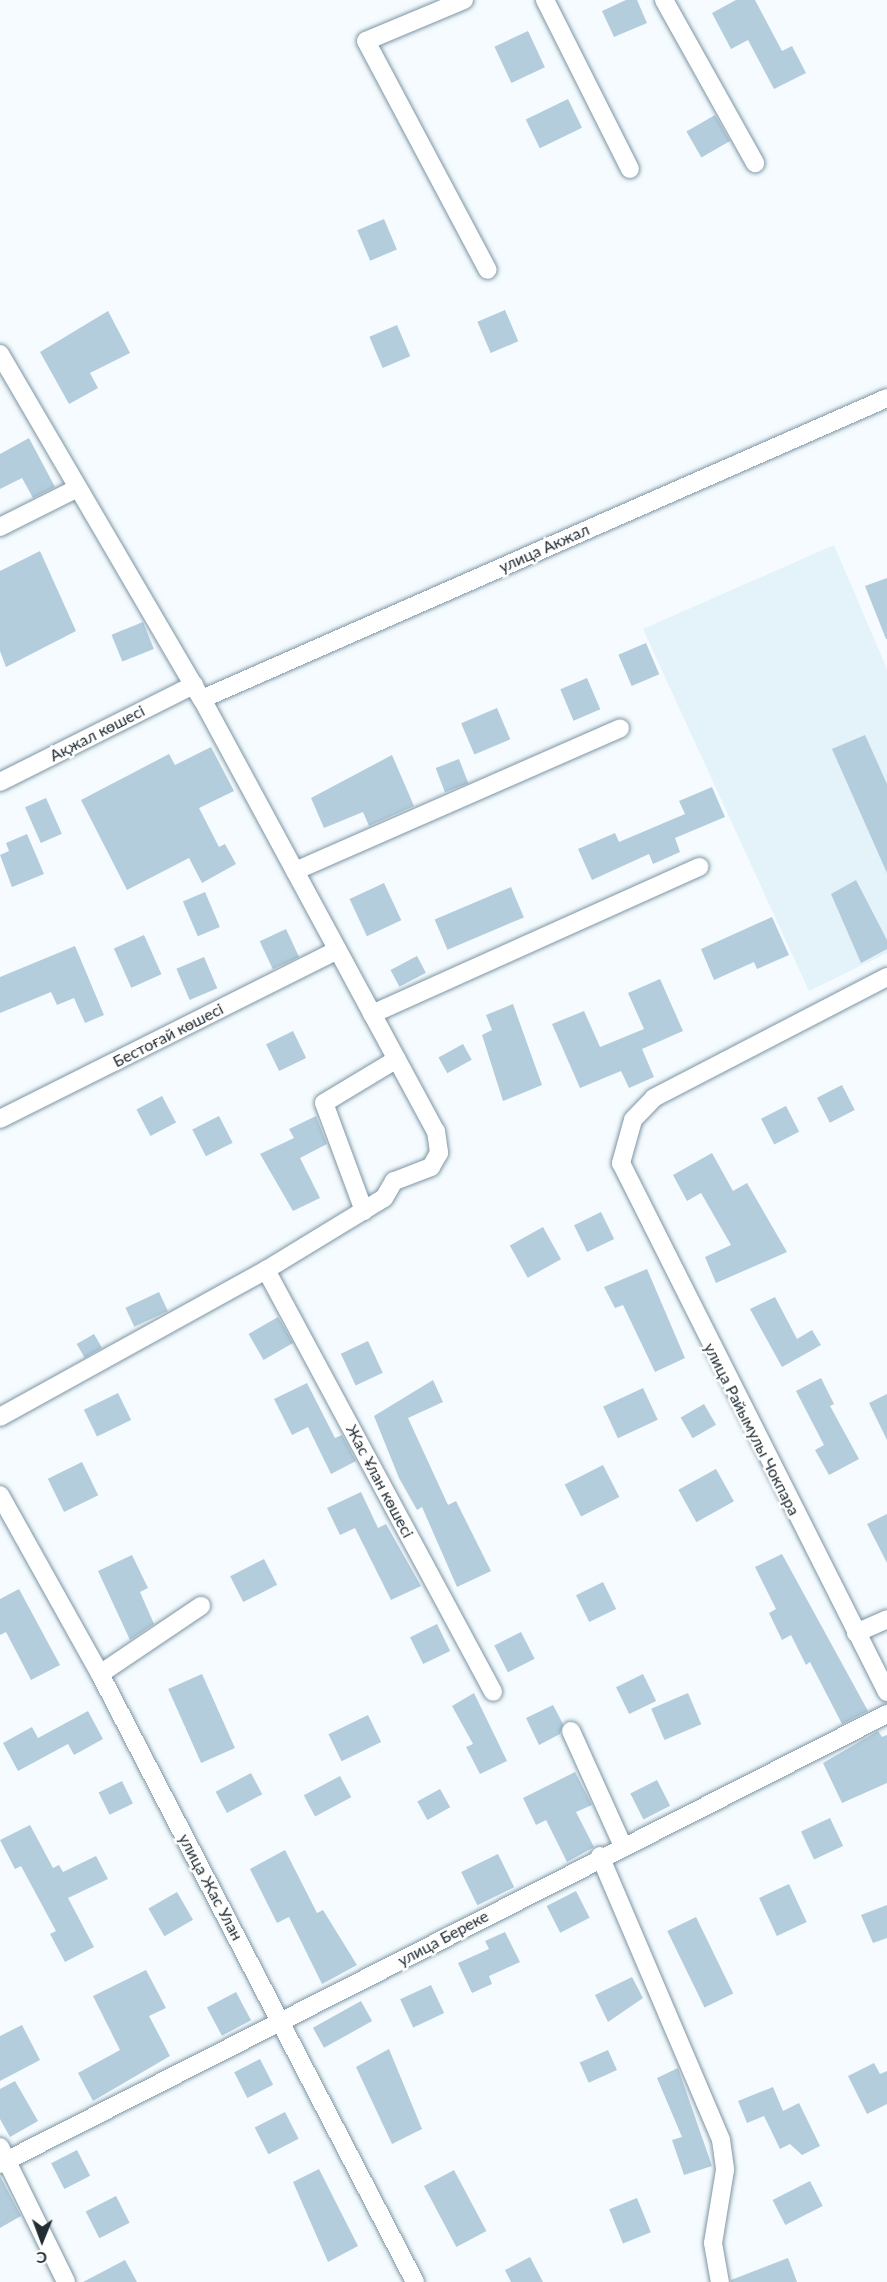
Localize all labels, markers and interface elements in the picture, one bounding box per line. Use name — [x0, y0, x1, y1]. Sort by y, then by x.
street label: улица Акжал — [496, 520, 592, 576]
street label: Ақжал көшесі — [46, 701, 148, 765]
street label: Бестоғай көшесі — [110, 999, 226, 1071]
street label: улица Райымулы Чокпара — [700, 1339, 804, 1519]
street label: Жас Ұлан көшесі — [342, 1421, 418, 1541]
street label: улица Жас Улан — [175, 1830, 247, 1944]
street label: улица Береке — [394, 1906, 492, 1970]
north arrow — [12, 2210, 72, 2270]
text: С — [36, 2249, 47, 2268]

